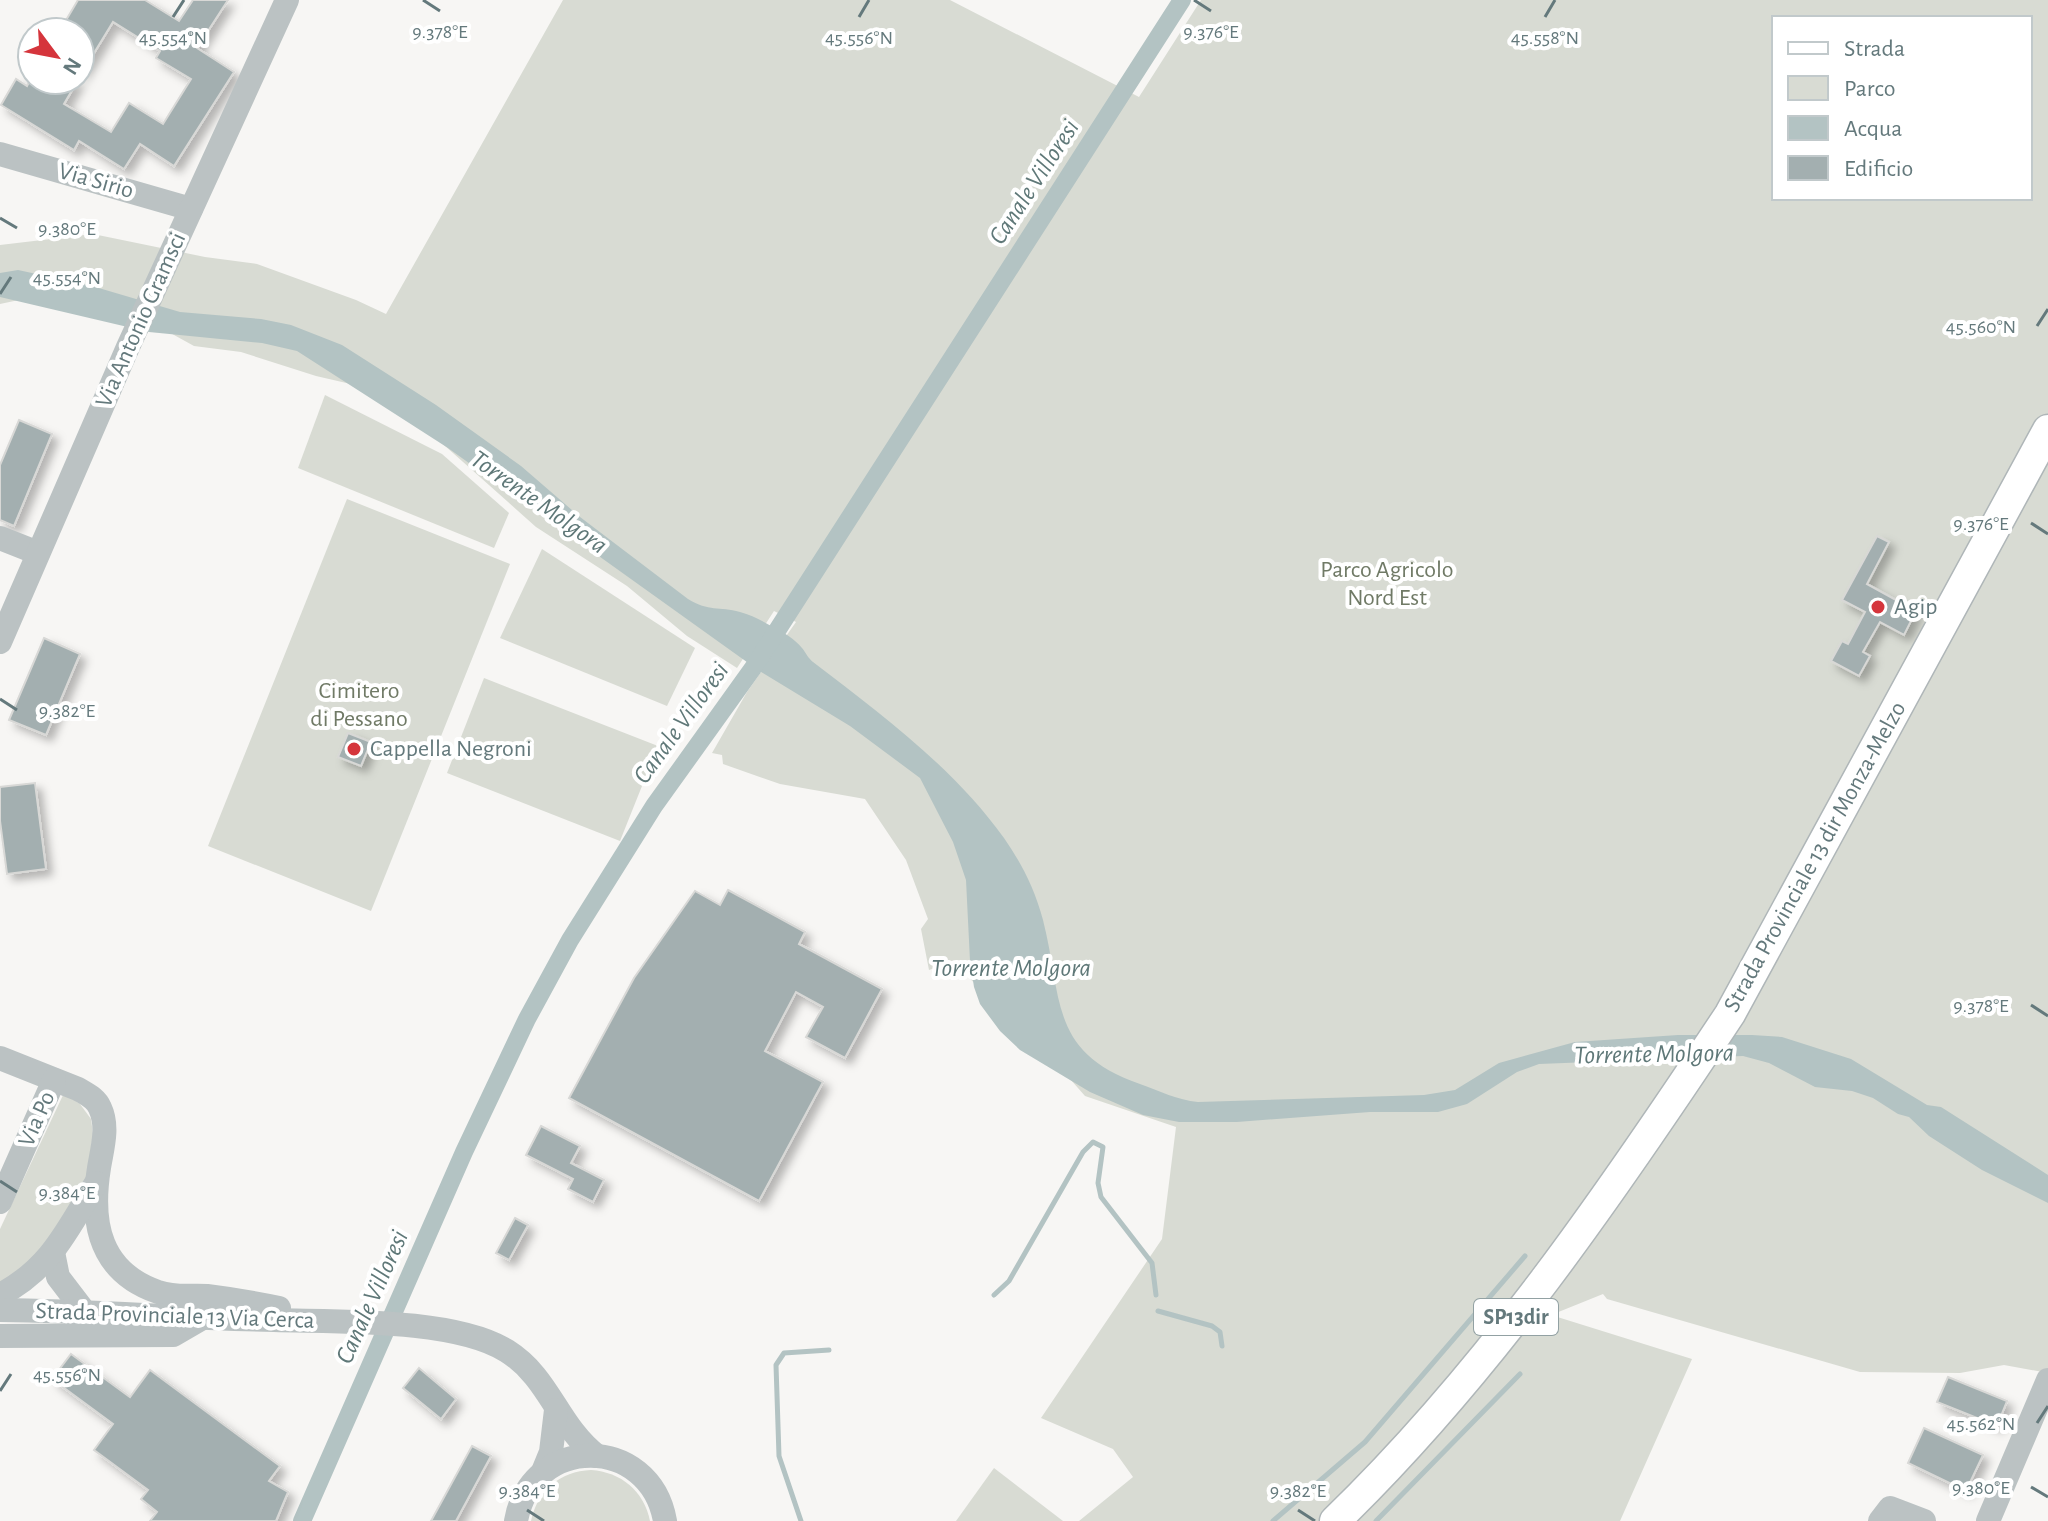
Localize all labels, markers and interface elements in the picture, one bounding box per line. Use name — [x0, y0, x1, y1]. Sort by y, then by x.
north arrow — [16, 16, 96, 96]
legend — [1772, 16, 2032, 200]
text: 9.378°E — [412, 22, 468, 42]
text: 9.376°E — [1183, 22, 1239, 42]
text: 45.554°N — [139, 28, 207, 48]
text: 45.556°N — [825, 28, 893, 48]
text: 45.558°N — [1511, 28, 1579, 48]
text: Strada — [1844, 37, 1905, 61]
text: N — [59, 54, 85, 78]
text: Parco — [1844, 77, 1895, 101]
water label: Canale Villoresi — [984, 115, 1084, 249]
text: Acqua — [1844, 117, 1902, 141]
text: Edificio — [1844, 157, 1913, 181]
street label: Via Sirio — [56, 159, 136, 203]
text: 9.380°E — [38, 219, 96, 239]
street label: Via Antonio Gramsci — [92, 229, 190, 411]
text: 45.554°N — [33, 268, 101, 288]
text: 45.560°N — [1946, 317, 2016, 337]
water label: Torrente Molgora — [466, 445, 612, 559]
text: 9.376°E — [1953, 514, 2009, 534]
park label: Parco Agricolo Nord Est — [1320, 558, 1454, 610]
place label: Agip — [1894, 595, 1938, 619]
marker: Agip — [1869, 598, 1887, 616]
water label: Canale Villoresi — [629, 657, 734, 788]
park label: Cimitero di Pessano — [310, 679, 408, 731]
street label: Strada Provinciale 13 dir Monza-Melzo — [1720, 698, 1910, 1016]
text: 9.382°E — [39, 701, 96, 721]
place label: Cappella Negroni — [370, 737, 532, 761]
marker: Cappella Negroni — [345, 740, 363, 758]
water label: Torrente Molgora — [931, 955, 1091, 981]
text: 9.378°E — [1953, 996, 2009, 1016]
water label: Torrente Molgora — [1574, 1040, 1734, 1068]
street label: Via Po — [14, 1088, 60, 1150]
text: 9.384°E — [39, 1183, 96, 1203]
water label: Canale Villoresi — [331, 1226, 413, 1367]
street label: Strada Provinciale 13 Via Cerca — [35, 1299, 315, 1333]
road number: SP13dir — [1474, 1299, 1558, 1335]
text: 45.556°N — [33, 1365, 101, 1385]
text: 45.562°N — [1947, 1414, 2015, 1434]
text: 9.380°E — [1952, 1478, 2010, 1498]
text: 9.384°E — [499, 1481, 556, 1501]
text: 9.382°E — [1270, 1481, 1327, 1501]

